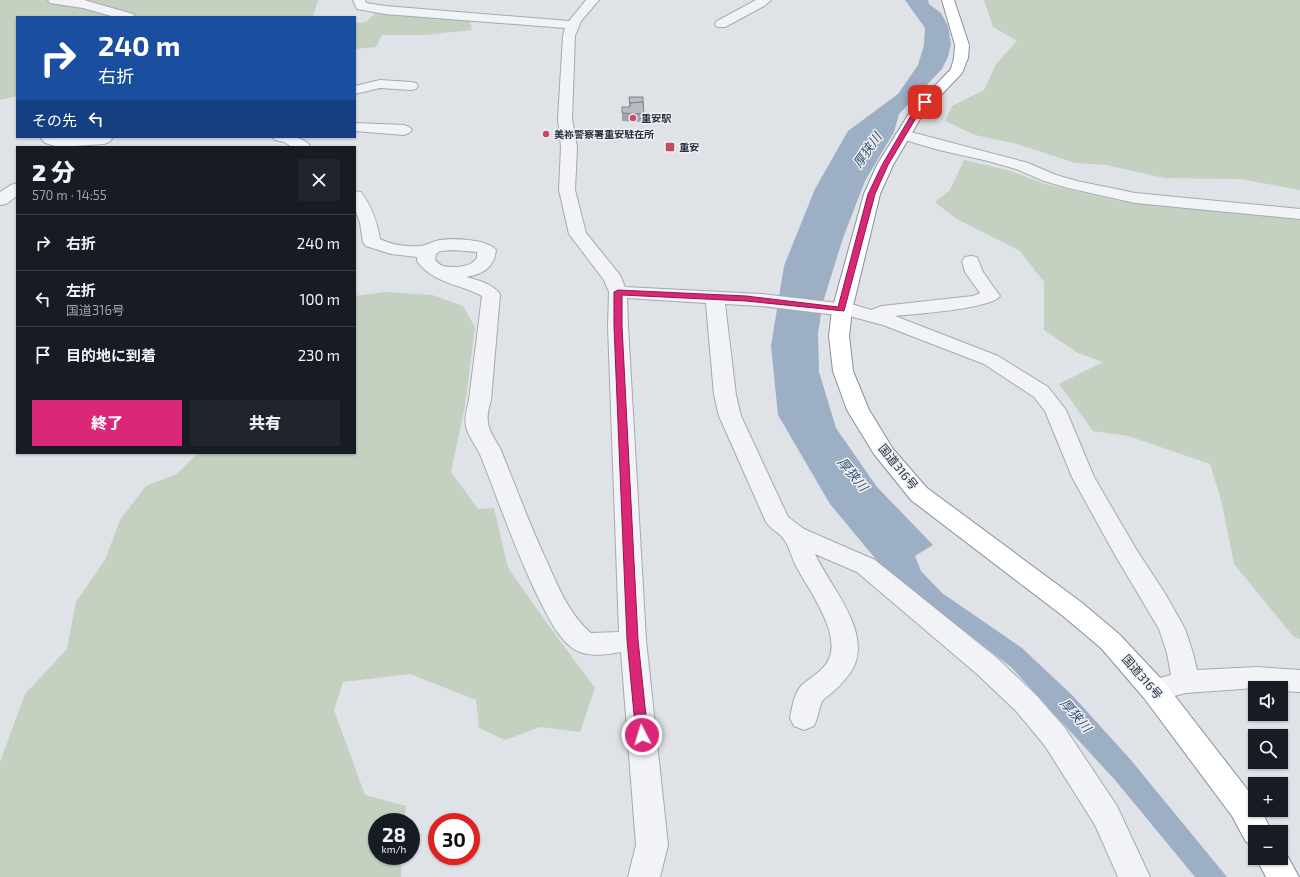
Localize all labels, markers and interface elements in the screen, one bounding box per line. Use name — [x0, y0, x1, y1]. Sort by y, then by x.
text: 240 m — [98, 28, 181, 62]
icon: right — [32, 32, 84, 84]
text: 右折 — [98, 65, 134, 87]
pin — [908, 85, 942, 119]
icon: arrive — [914, 91, 936, 113]
icon: left — [85, 108, 107, 130]
text: その先 — [32, 111, 77, 129]
place label: 重安駅 — [641, 112, 672, 124]
marker: 重安駅 — [628, 113, 638, 123]
place label: 美祢警察署重安駐在所 — [554, 128, 654, 140]
water label: 厚狭川 — [849, 128, 886, 171]
marker: 美祢警察署重安駐在所 — [541, 129, 551, 139]
marker: 重安 — [664, 141, 676, 153]
place label: 重安 — [679, 141, 699, 153]
text: 2 分 — [32, 157, 75, 186]
button: close — [298, 159, 340, 201]
text: 570 m · 14:55 — [32, 187, 107, 203]
icon: right — [32, 232, 54, 254]
text: 右折 — [66, 234, 96, 252]
text: 240 m — [297, 234, 340, 252]
text: 左折 — [66, 281, 96, 299]
icon: left — [32, 288, 54, 310]
text: 100 m — [299, 290, 340, 308]
text: 国道316号 — [66, 302, 125, 318]
icon: arrive — [32, 344, 54, 366]
text: 目的地に到着 — [66, 346, 156, 364]
text: 230 m — [298, 346, 340, 364]
button: 終了 — [32, 400, 182, 446]
button: 共有 — [190, 400, 340, 446]
street label: 国道316号 — [876, 441, 921, 492]
water label: 厚狭川 — [834, 454, 873, 496]
street label: 国道316号 — [1120, 651, 1166, 701]
map controls — [1248, 681, 1288, 865]
button: sound — [1248, 681, 1288, 721]
water label: 厚狭川 — [1057, 695, 1096, 736]
position arrow — [621, 714, 663, 756]
button: search — [1248, 729, 1288, 769]
button: + — [1248, 777, 1288, 817]
speed limit sign: 30 — [428, 813, 480, 865]
text: 28 — [382, 822, 406, 846]
button: − — [1248, 825, 1288, 865]
text: km/h — [382, 843, 406, 855]

